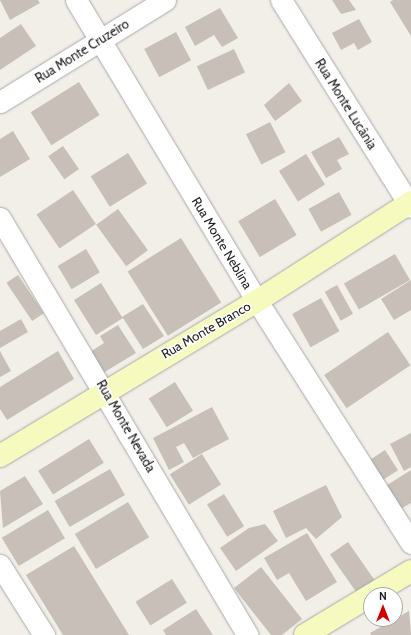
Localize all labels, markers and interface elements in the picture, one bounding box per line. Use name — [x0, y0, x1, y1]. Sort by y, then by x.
street label: Rua Monte Cruzeiro — [32, 16, 132, 86]
street label: Rua Monte Lucânia — [312, 56, 380, 152]
street label: Rua Monte Neblina — [188, 194, 256, 292]
street label: Rua Monte Branco — [159, 298, 253, 362]
street label: Rua Monte Nevada — [93, 377, 159, 475]
north arrow — [363, 587, 403, 627]
text: N — [379, 589, 387, 603]

